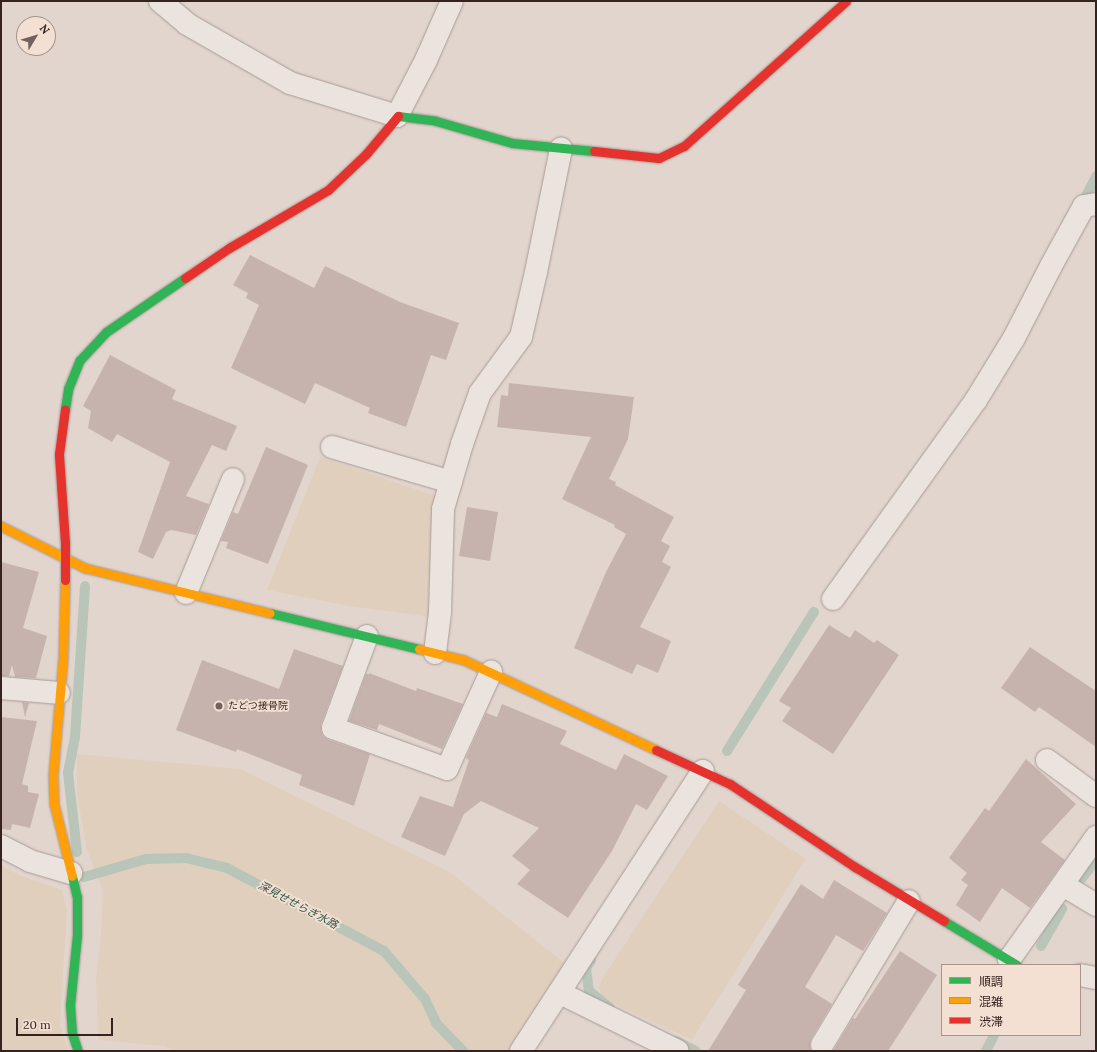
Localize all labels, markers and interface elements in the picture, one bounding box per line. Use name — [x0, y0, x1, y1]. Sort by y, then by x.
north arrow — [16, 16, 56, 56]
text: N — [37, 22, 53, 37]
marker: たどつ接骨院 — [213, 700, 225, 712]
place label: たどつ接骨院 — [228, 700, 288, 712]
water label: 深見せせらぎ水路 — [256, 879, 340, 931]
legend — [941, 964, 1081, 1036]
text: 順調 — [979, 974, 1003, 989]
text: 混雑 — [979, 994, 1003, 1009]
scale bar — [18, 1010, 115, 1036]
text: 渋滞 — [979, 1014, 1003, 1029]
text: 20 m — [23, 1017, 51, 1032]

